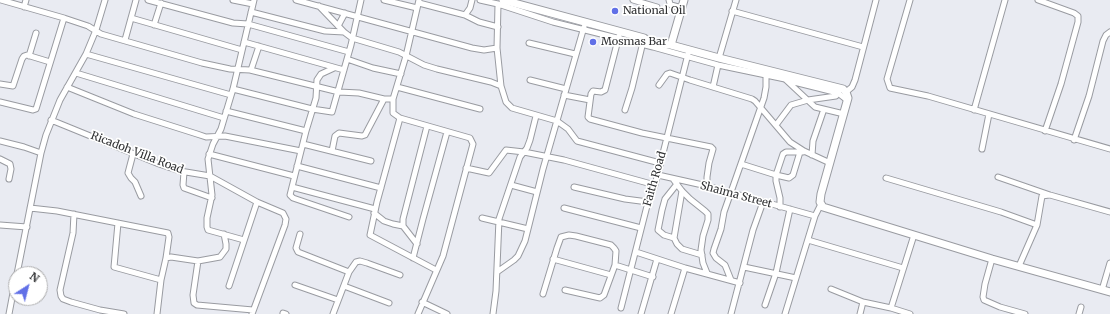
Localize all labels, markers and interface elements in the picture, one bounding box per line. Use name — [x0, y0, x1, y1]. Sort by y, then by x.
place label: National Oil — [623, 4, 686, 18]
marker: National Oil — [610, 6, 620, 16]
place label: Mosmas Bar — [601, 35, 667, 49]
marker: Mosmas Bar — [588, 37, 598, 47]
street label: Ricadoh Villa Road — [89, 129, 185, 177]
street label: Faith Road — [641, 150, 669, 208]
street label: Shaima Street — [698, 179, 774, 211]
north arrow — [8, 266, 48, 306]
text: N — [27, 269, 42, 285]

